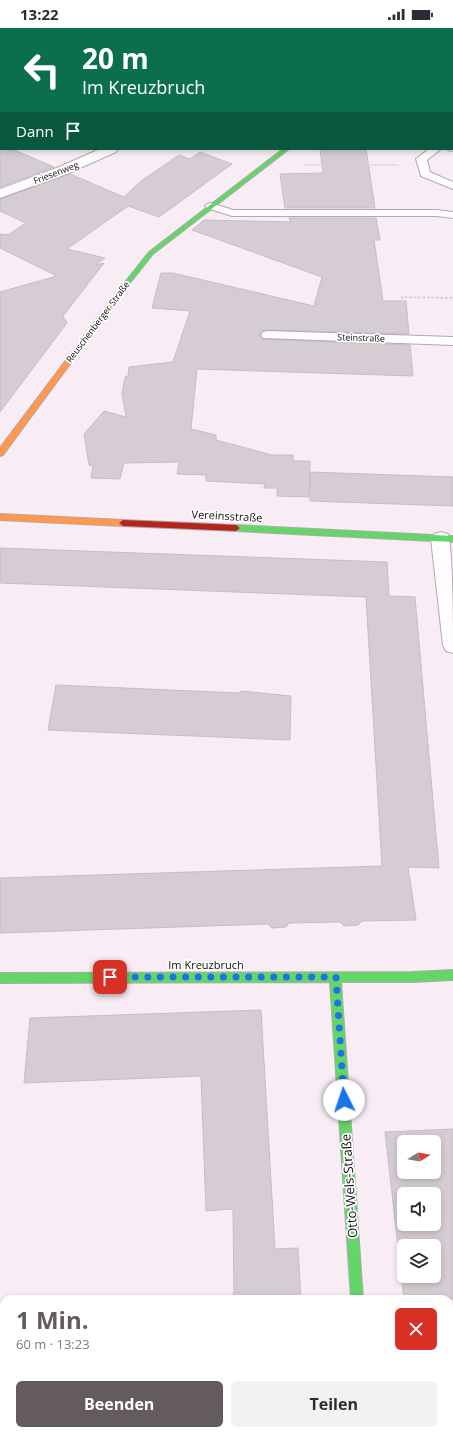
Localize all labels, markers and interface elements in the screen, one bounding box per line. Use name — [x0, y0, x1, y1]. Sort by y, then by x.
text: 13:22 — [20, 4, 59, 24]
text: 20 m — [82, 39, 149, 77]
icon: left — [16, 44, 68, 96]
text: Im Kreuzbruch — [82, 75, 205, 99]
icon: arrive — [62, 120, 84, 142]
text: Dann — [16, 121, 54, 141]
street label: Friesenweg — [31, 158, 80, 187]
street label: Reuschenberger Straße — [63, 278, 132, 365]
street label: Steinstraße — [337, 330, 385, 345]
street label: Vereinsstraße — [191, 506, 263, 525]
street label: Im Kreuzbruch — [168, 957, 244, 972]
pin — [93, 960, 127, 994]
icon: arrive — [99, 966, 121, 988]
position arrow — [323, 1079, 365, 1121]
street label: Otto-Wels-Straße — [336, 1133, 362, 1239]
north arrow — [397, 1135, 441, 1179]
map controls — [397, 1135, 441, 1283]
button: sound — [397, 1187, 441, 1231]
button: layers — [397, 1239, 441, 1283]
text: 1 Min. — [16, 1303, 89, 1336]
button: close — [395, 1308, 437, 1350]
text: 60 m · 13:23 — [16, 1335, 90, 1353]
button: Beenden — [16, 1381, 223, 1427]
button: Teilen — [231, 1381, 437, 1427]

